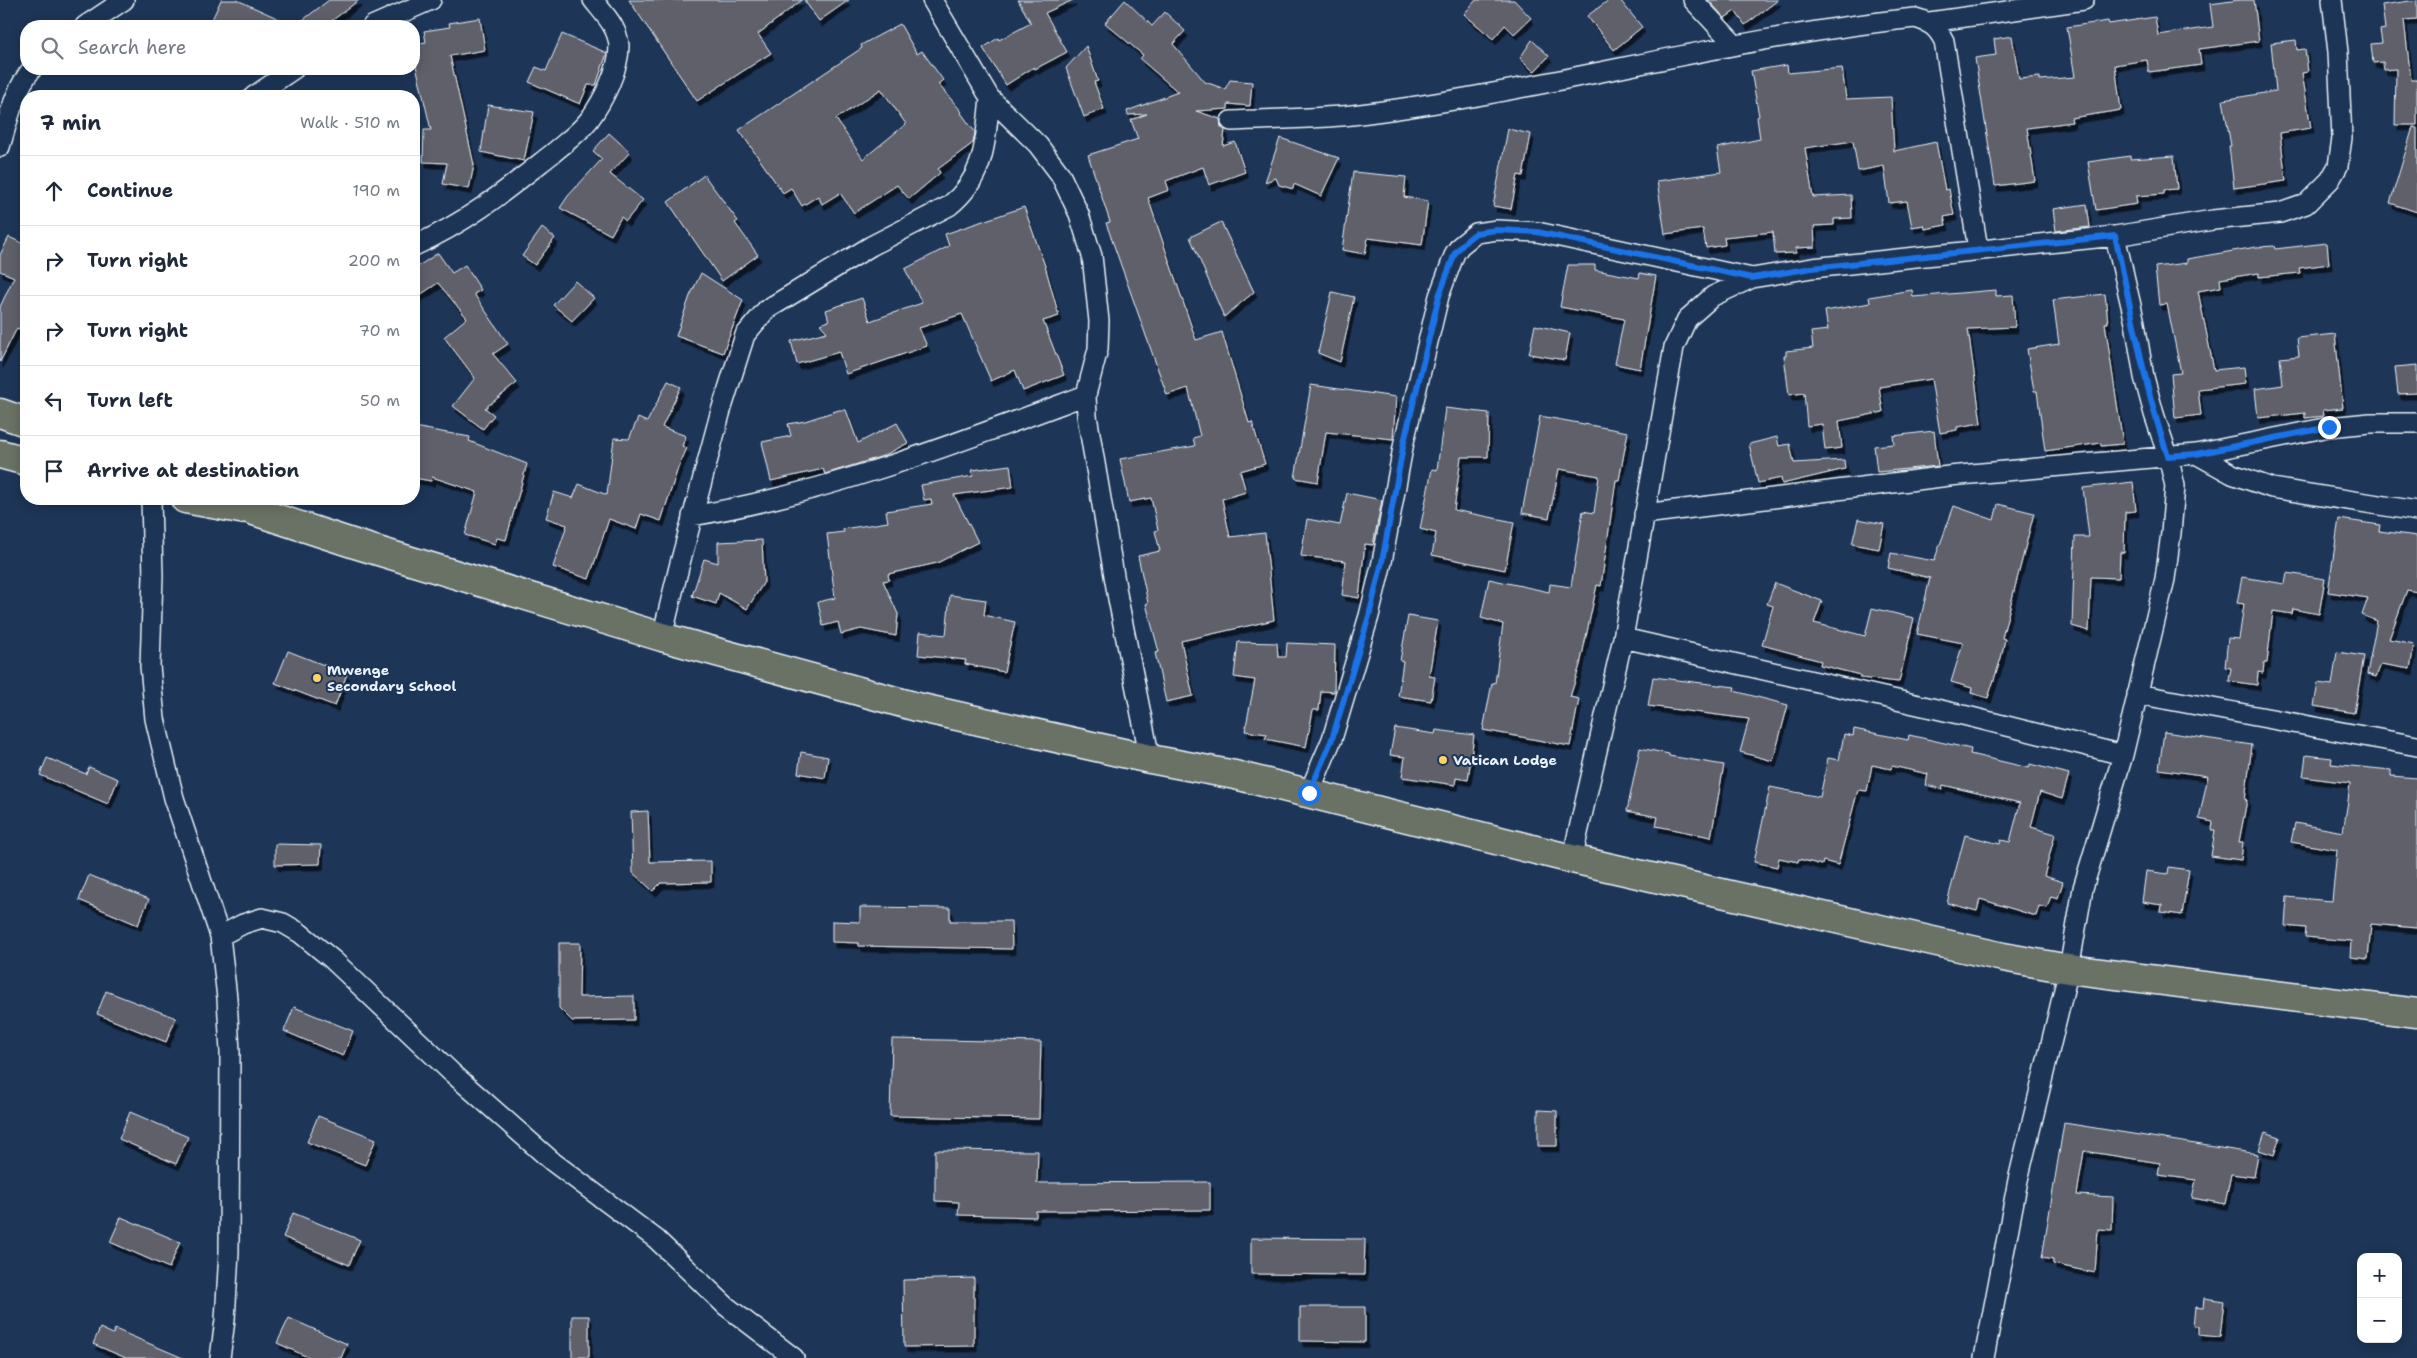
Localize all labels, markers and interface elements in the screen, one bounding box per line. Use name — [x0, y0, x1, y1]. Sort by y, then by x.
search box — [20, 20, 420, 75]
icon: search — [38, 34, 66, 62]
text: Search here — [78, 35, 187, 60]
text: 7 min — [40, 109, 101, 137]
text: Walk · 510 m — [300, 112, 400, 133]
icon: ahead — [40, 177, 68, 205]
text: Continue — [87, 178, 173, 203]
text: 190 m — [353, 180, 400, 201]
icon: right — [40, 247, 68, 275]
text: Turn right — [87, 248, 188, 273]
text: 200 m — [348, 250, 400, 271]
icon: right — [40, 317, 68, 345]
text: Turn right — [87, 318, 188, 343]
text: 70 m — [359, 320, 400, 341]
icon: left — [40, 387, 68, 415]
text: Turn left — [87, 388, 173, 413]
text: 50 m — [360, 390, 400, 411]
route end — [2318, 416, 2341, 439]
icon: arrive — [40, 457, 68, 485]
text: Arrive at destination — [87, 458, 299, 483]
place label: Mwenge Secondary School — [327, 661, 456, 695]
marker: Mwenge Secondary School — [311, 672, 323, 684]
place label: Vatican Lodge — [1453, 751, 1557, 769]
marker: Vatican Lodge — [1437, 754, 1449, 766]
route start — [1298, 782, 1321, 805]
map controls — [2357, 1253, 2402, 1343]
button: + — [2357, 1253, 2402, 1298]
button: − — [2357, 1298, 2402, 1343]

